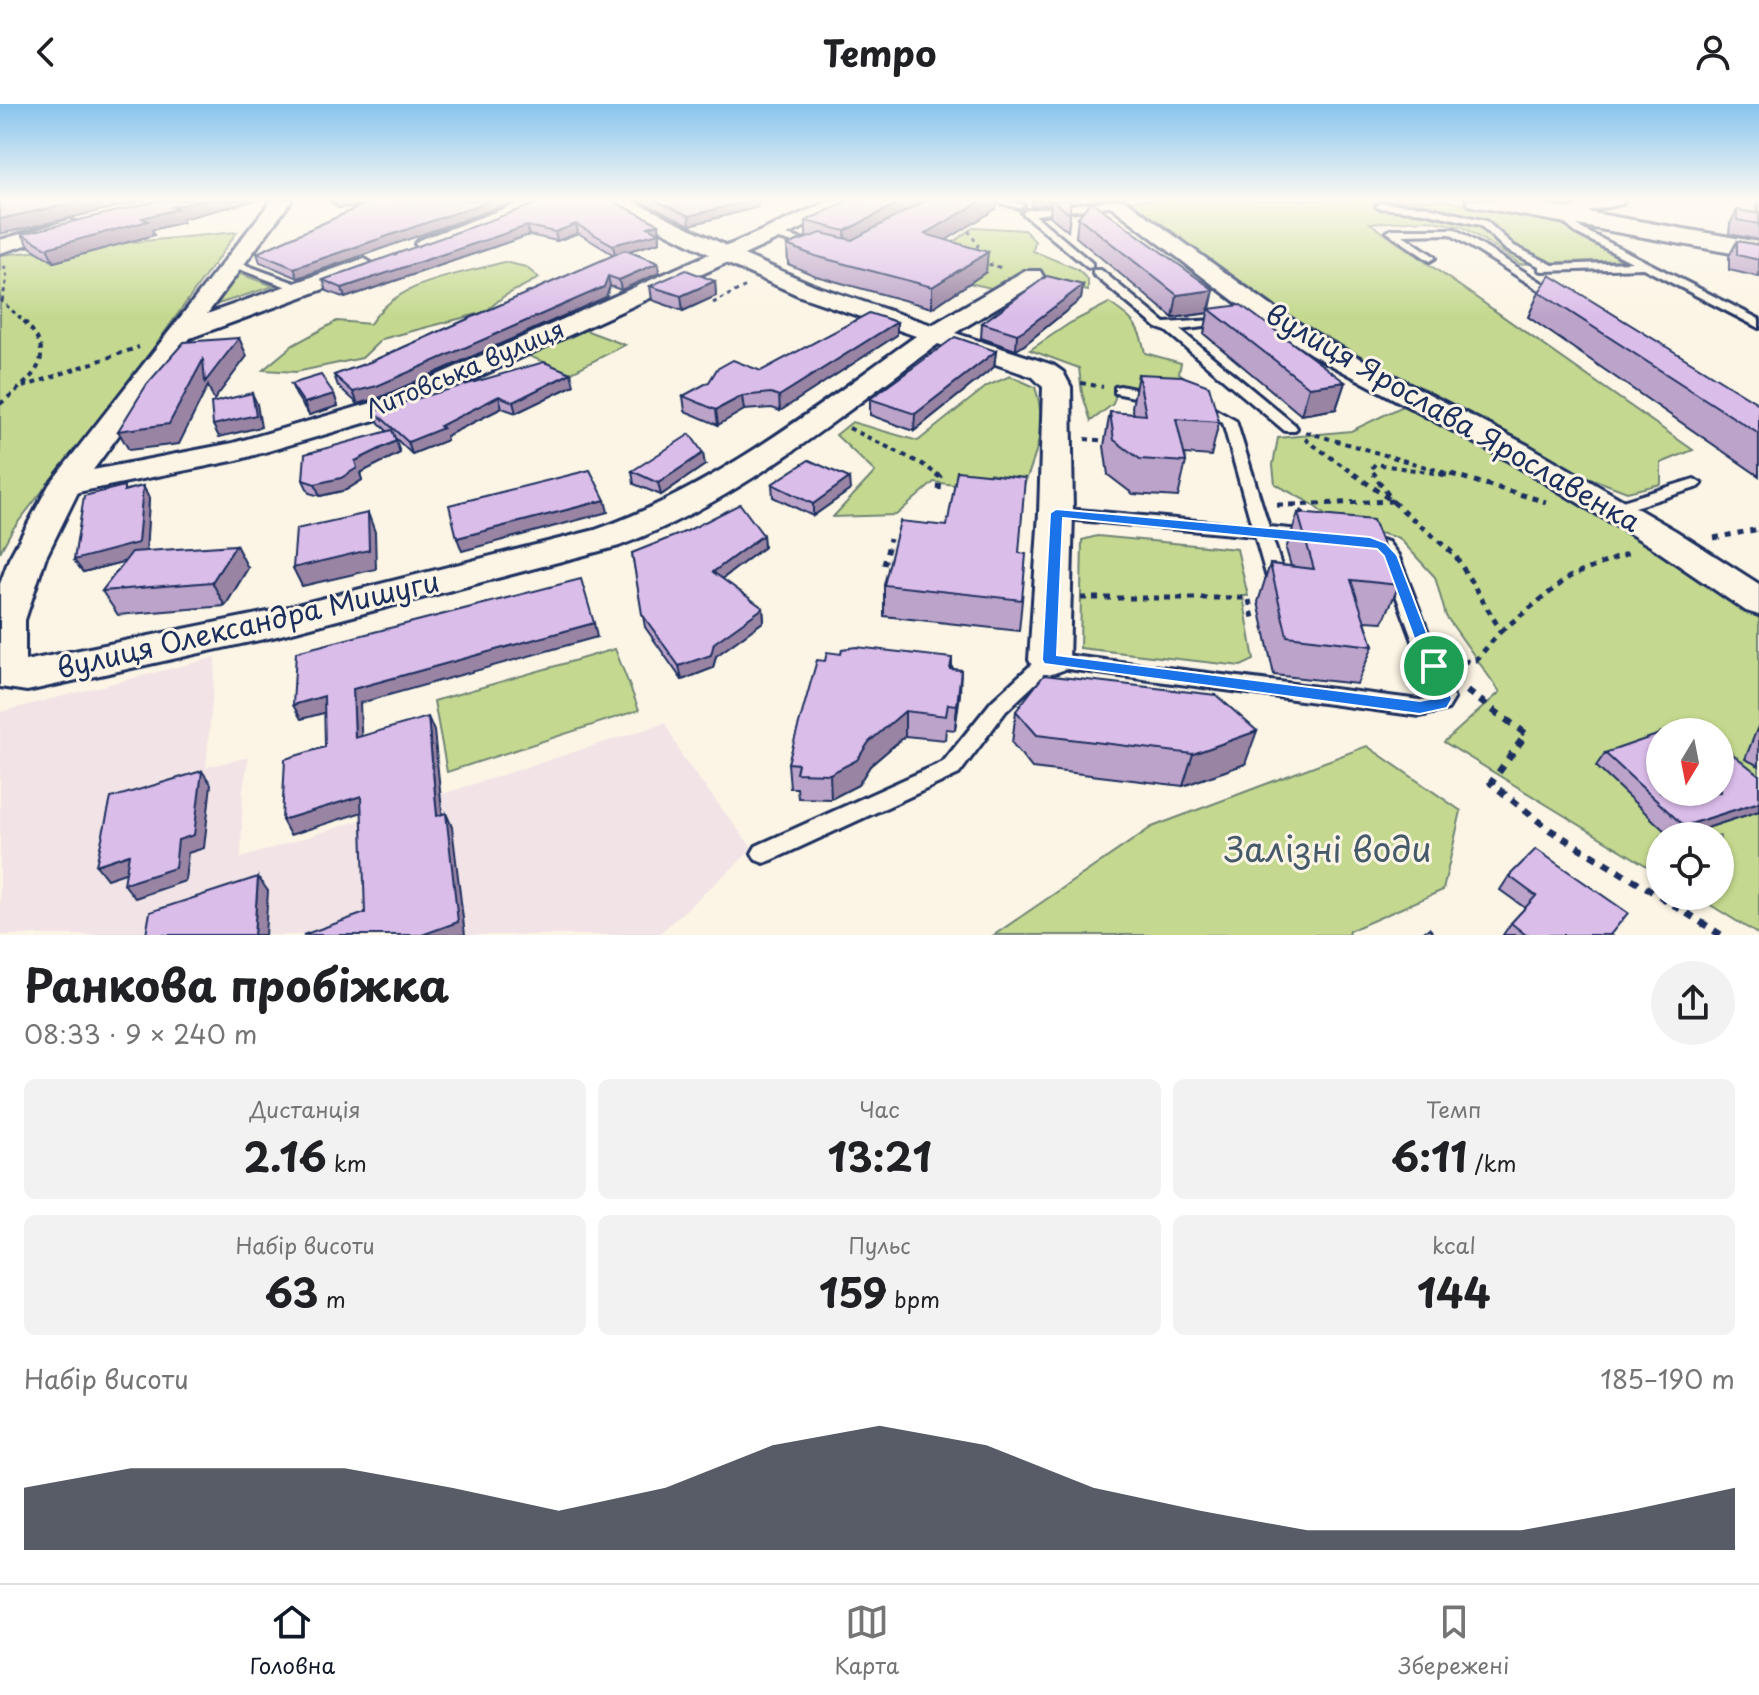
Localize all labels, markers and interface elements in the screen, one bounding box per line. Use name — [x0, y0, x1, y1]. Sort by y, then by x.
text: Tempo — [823, 25, 936, 79]
icon: back — [24, 30, 68, 74]
icon: person — [1691, 30, 1735, 74]
street label: вулиця Ярослава Ярославенка — [1258, 291, 1650, 542]
street label: Литовська вулиця — [359, 310, 569, 426]
street label: вулиця Олександра Мишуги — [52, 559, 443, 688]
pin — [1400, 632, 1468, 700]
icon: arrive — [1412, 644, 1456, 688]
north arrow — [1646, 718, 1734, 806]
map controls — [1646, 718, 1734, 910]
park label: Залізні води — [1223, 822, 1432, 874]
button: locate — [1646, 822, 1734, 910]
text: Ранкова пробіжка — [24, 951, 449, 1017]
button: share — [1651, 961, 1735, 1045]
text: 08:33 · 9 × 240 m — [24, 1014, 257, 1053]
text: Дистанція — [250, 1092, 361, 1125]
text: Час — [859, 1092, 900, 1125]
text: Темп — [1426, 1092, 1482, 1125]
text: 2.16 — [244, 1125, 327, 1186]
text: 13:21 — [827, 1125, 932, 1186]
text: 6:11 — [1391, 1125, 1467, 1186]
text: km — [327, 1146, 367, 1179]
text: /km — [1467, 1146, 1517, 1179]
text: Набір висоти — [236, 1228, 375, 1261]
text: Пульс — [848, 1228, 911, 1261]
text: kcal — [1432, 1228, 1476, 1261]
text: 63 — [265, 1261, 319, 1322]
text: 159 — [819, 1261, 887, 1322]
text: 144 — [1417, 1261, 1491, 1322]
text: m — [319, 1282, 346, 1315]
text: bpm — [887, 1282, 940, 1315]
text: Набір висоти — [24, 1359, 189, 1398]
text: 185–190 m — [1600, 1359, 1735, 1398]
tab: Головна — [250, 1600, 335, 1681]
tab: Карта — [835, 1600, 899, 1681]
tab: Збережені — [1399, 1600, 1509, 1681]

